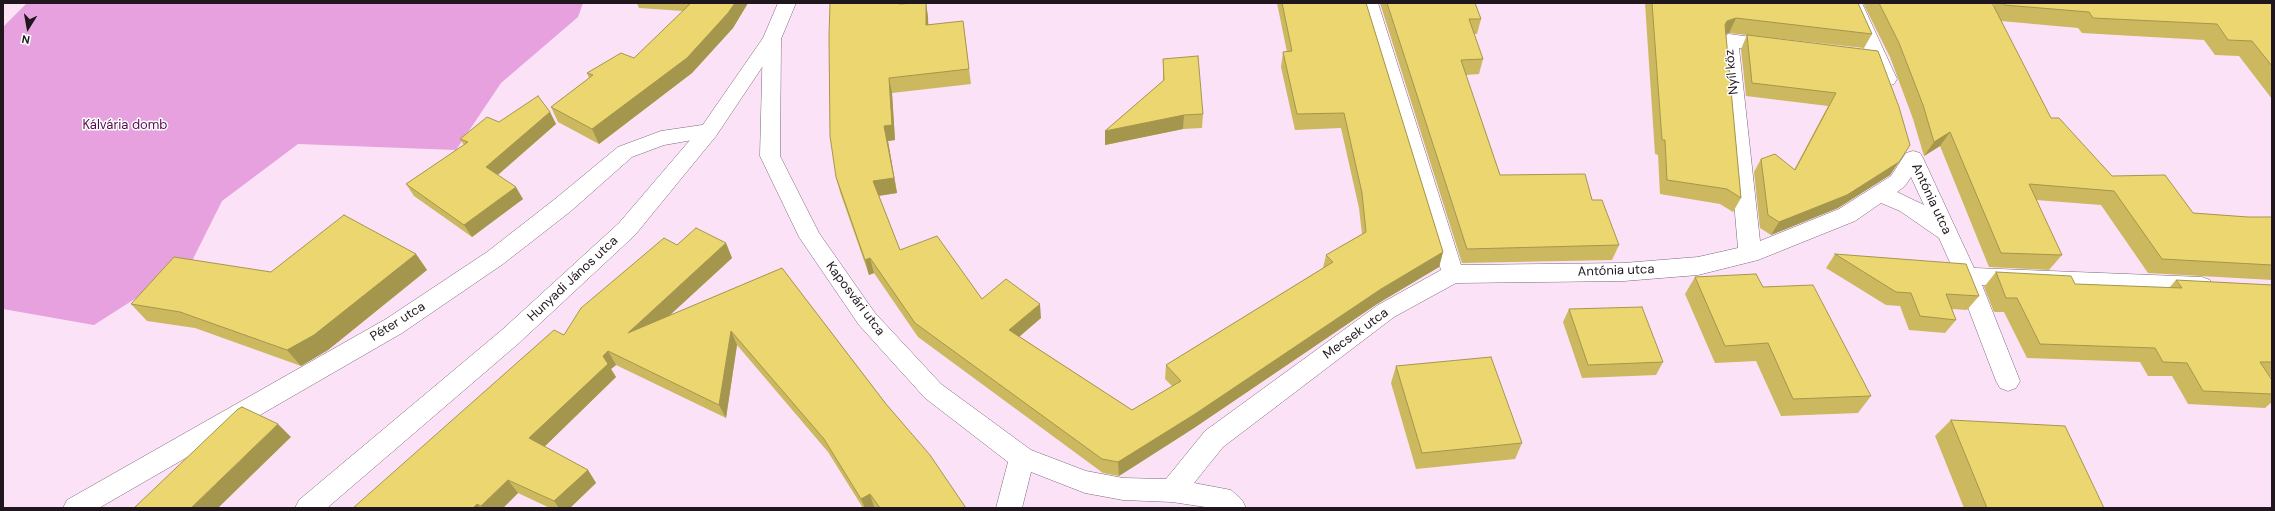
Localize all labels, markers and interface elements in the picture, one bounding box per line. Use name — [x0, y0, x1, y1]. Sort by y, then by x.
north arrow — [8, 8, 48, 48]
text: N — [20, 32, 31, 47]
street label: Nyíl köz — [1722, 49, 1742, 95]
park label: Kálvária domb — [83, 118, 167, 134]
street label: Antónia utca — [1908, 161, 1954, 237]
street label: Hunyadi János utca — [525, 233, 621, 325]
street label: Kaposvári utca — [822, 259, 888, 339]
street label: Antónia utca — [1577, 262, 1655, 280]
street label: Péter utca — [368, 299, 428, 345]
street label: Mecsek utca — [1320, 305, 1392, 363]

